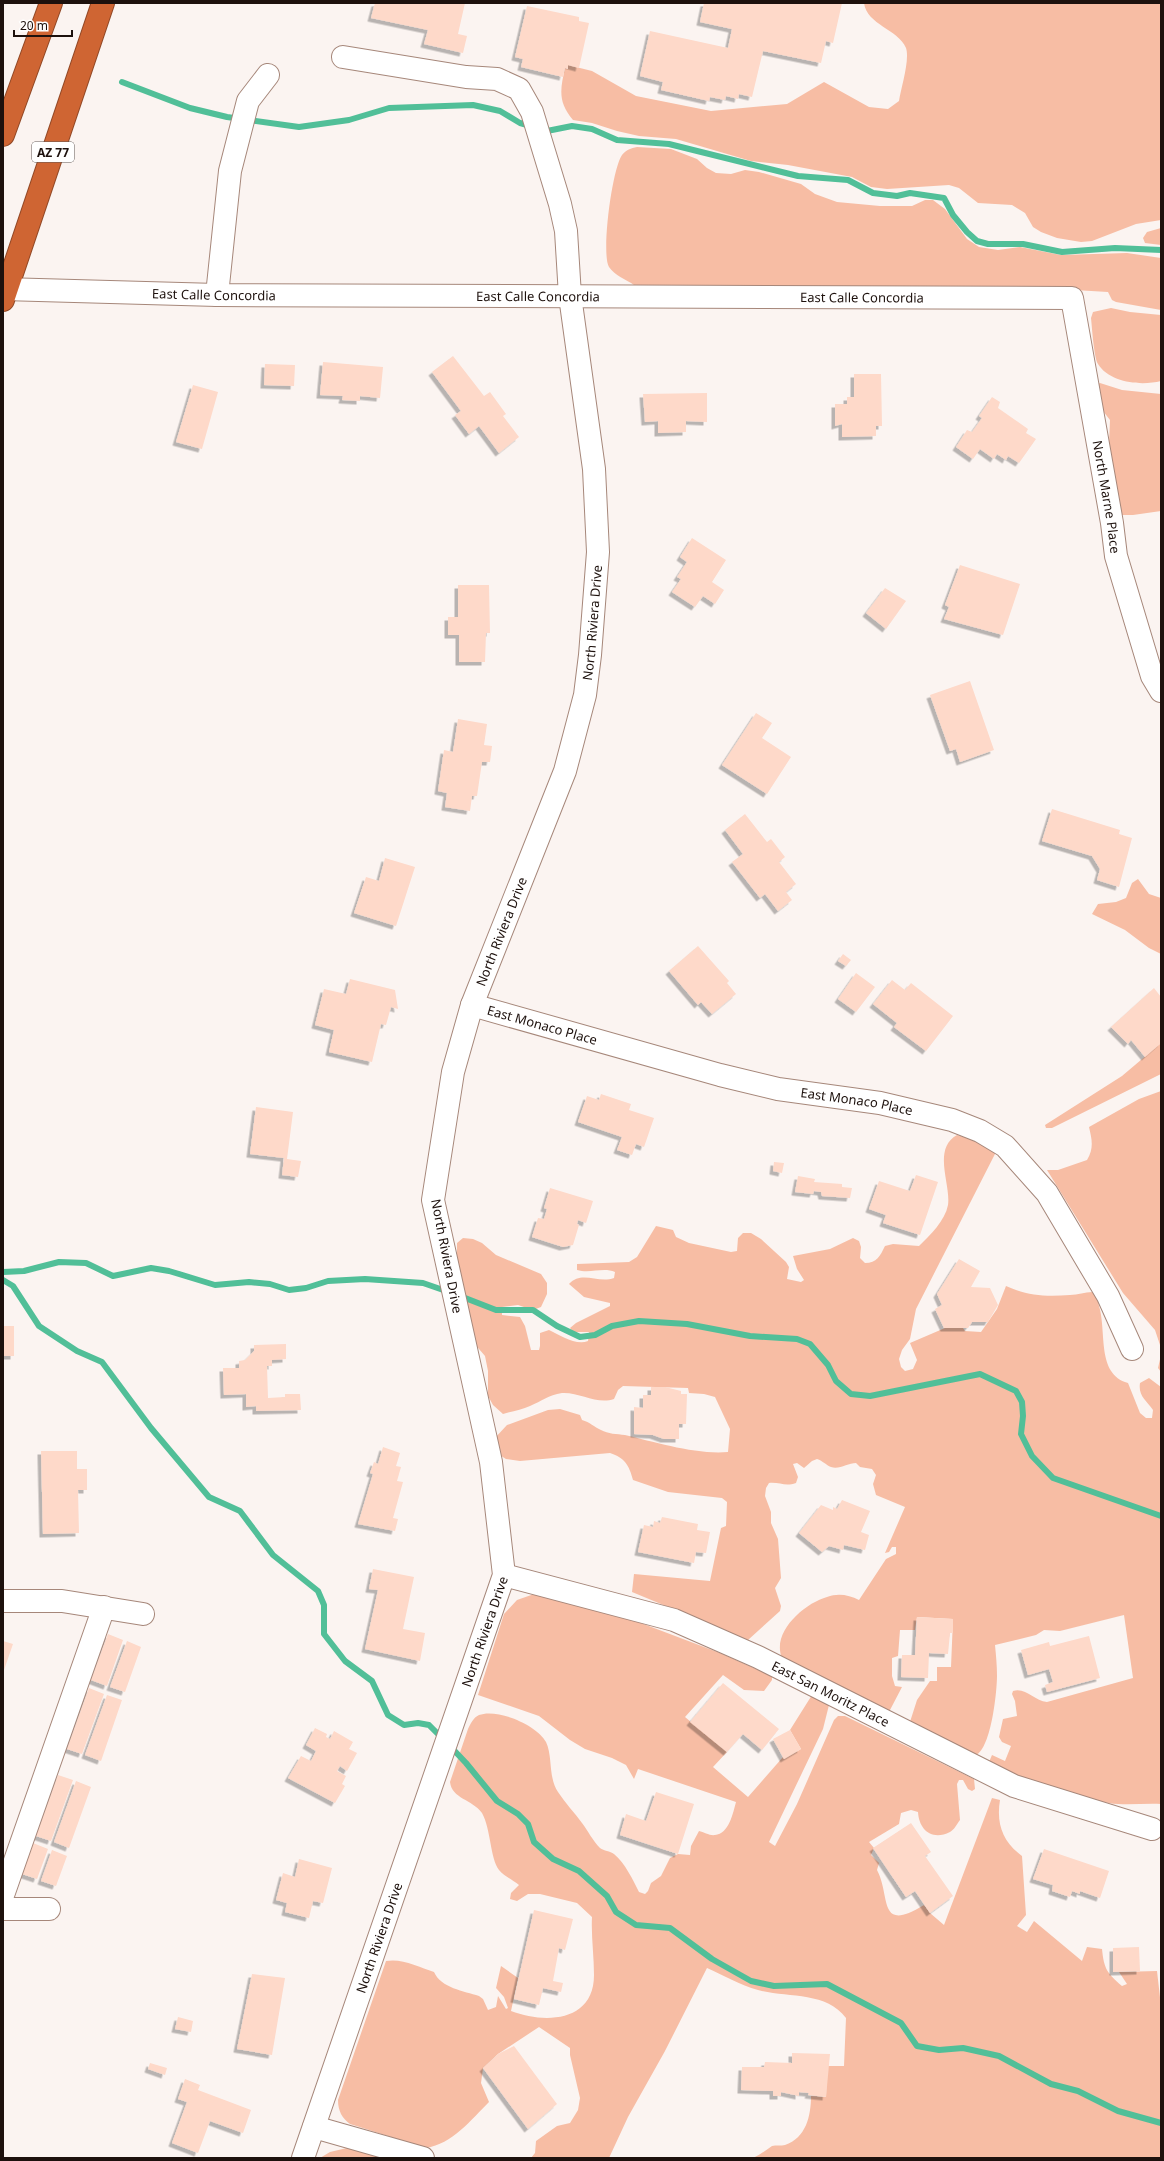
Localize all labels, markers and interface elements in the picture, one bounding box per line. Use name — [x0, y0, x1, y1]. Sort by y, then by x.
scale bar — [14, 12, 72, 38]
text: 20 m — [20, 17, 48, 34]
road number: AZ 77 — [32, 142, 74, 162]
street label: East Calle Concordia — [152, 284, 276, 304]
street label: East Calle Concordia — [476, 287, 600, 305]
street label: East Calle Concordia — [800, 288, 924, 306]
street label: North Marne Place — [1088, 439, 1125, 555]
street label: North Riviera Drive — [578, 564, 606, 682]
street label: North Riviera Drive — [471, 874, 531, 989]
street label: East Monaco Place — [485, 1001, 599, 1049]
street label: East Monaco Place — [799, 1083, 915, 1119]
street label: North Riviera Drive — [427, 1197, 467, 1315]
street label: North Riviera Drive — [457, 1574, 512, 1689]
street label: East San Moritz Place — [769, 1656, 893, 1731]
street label: North Riviera Drive — [352, 1880, 406, 1996]

